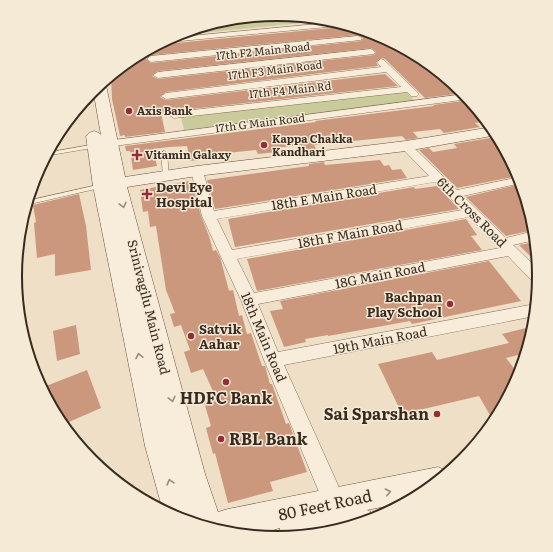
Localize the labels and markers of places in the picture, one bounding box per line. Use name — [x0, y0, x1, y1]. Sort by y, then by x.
place label: Axis Bank — [137, 102, 193, 118]
marker: Axis Bank — [124, 106, 134, 116]
place label: Kappa Chakka Kandhari — [272, 130, 353, 159]
marker: Kappa Chakka Kandhari — [259, 140, 269, 150]
place label: Vitamin Galaxy — [145, 146, 232, 162]
marker: Vitamin Galaxy — [132, 150, 142, 160]
place label: Devi Eye Hospital — [156, 177, 212, 211]
marker: Devi Eye Hospital — [141, 188, 153, 200]
place label: Bachpan Play School — [367, 287, 442, 321]
marker: Bachpan Play School — [445, 299, 455, 309]
place label: Satvik Aahar — [199, 319, 241, 353]
marker: Satvik Aahar — [186, 331, 196, 341]
marker: HDFC Bank — [221, 377, 231, 387]
place label: HDFC Bank — [180, 385, 272, 409]
place label: Sai Sparshan — [324, 401, 429, 425]
marker: Sai Sparshan — [432, 409, 442, 419]
place label: RBL Bank — [229, 426, 308, 450]
marker: RBL Bank — [216, 434, 226, 444]

